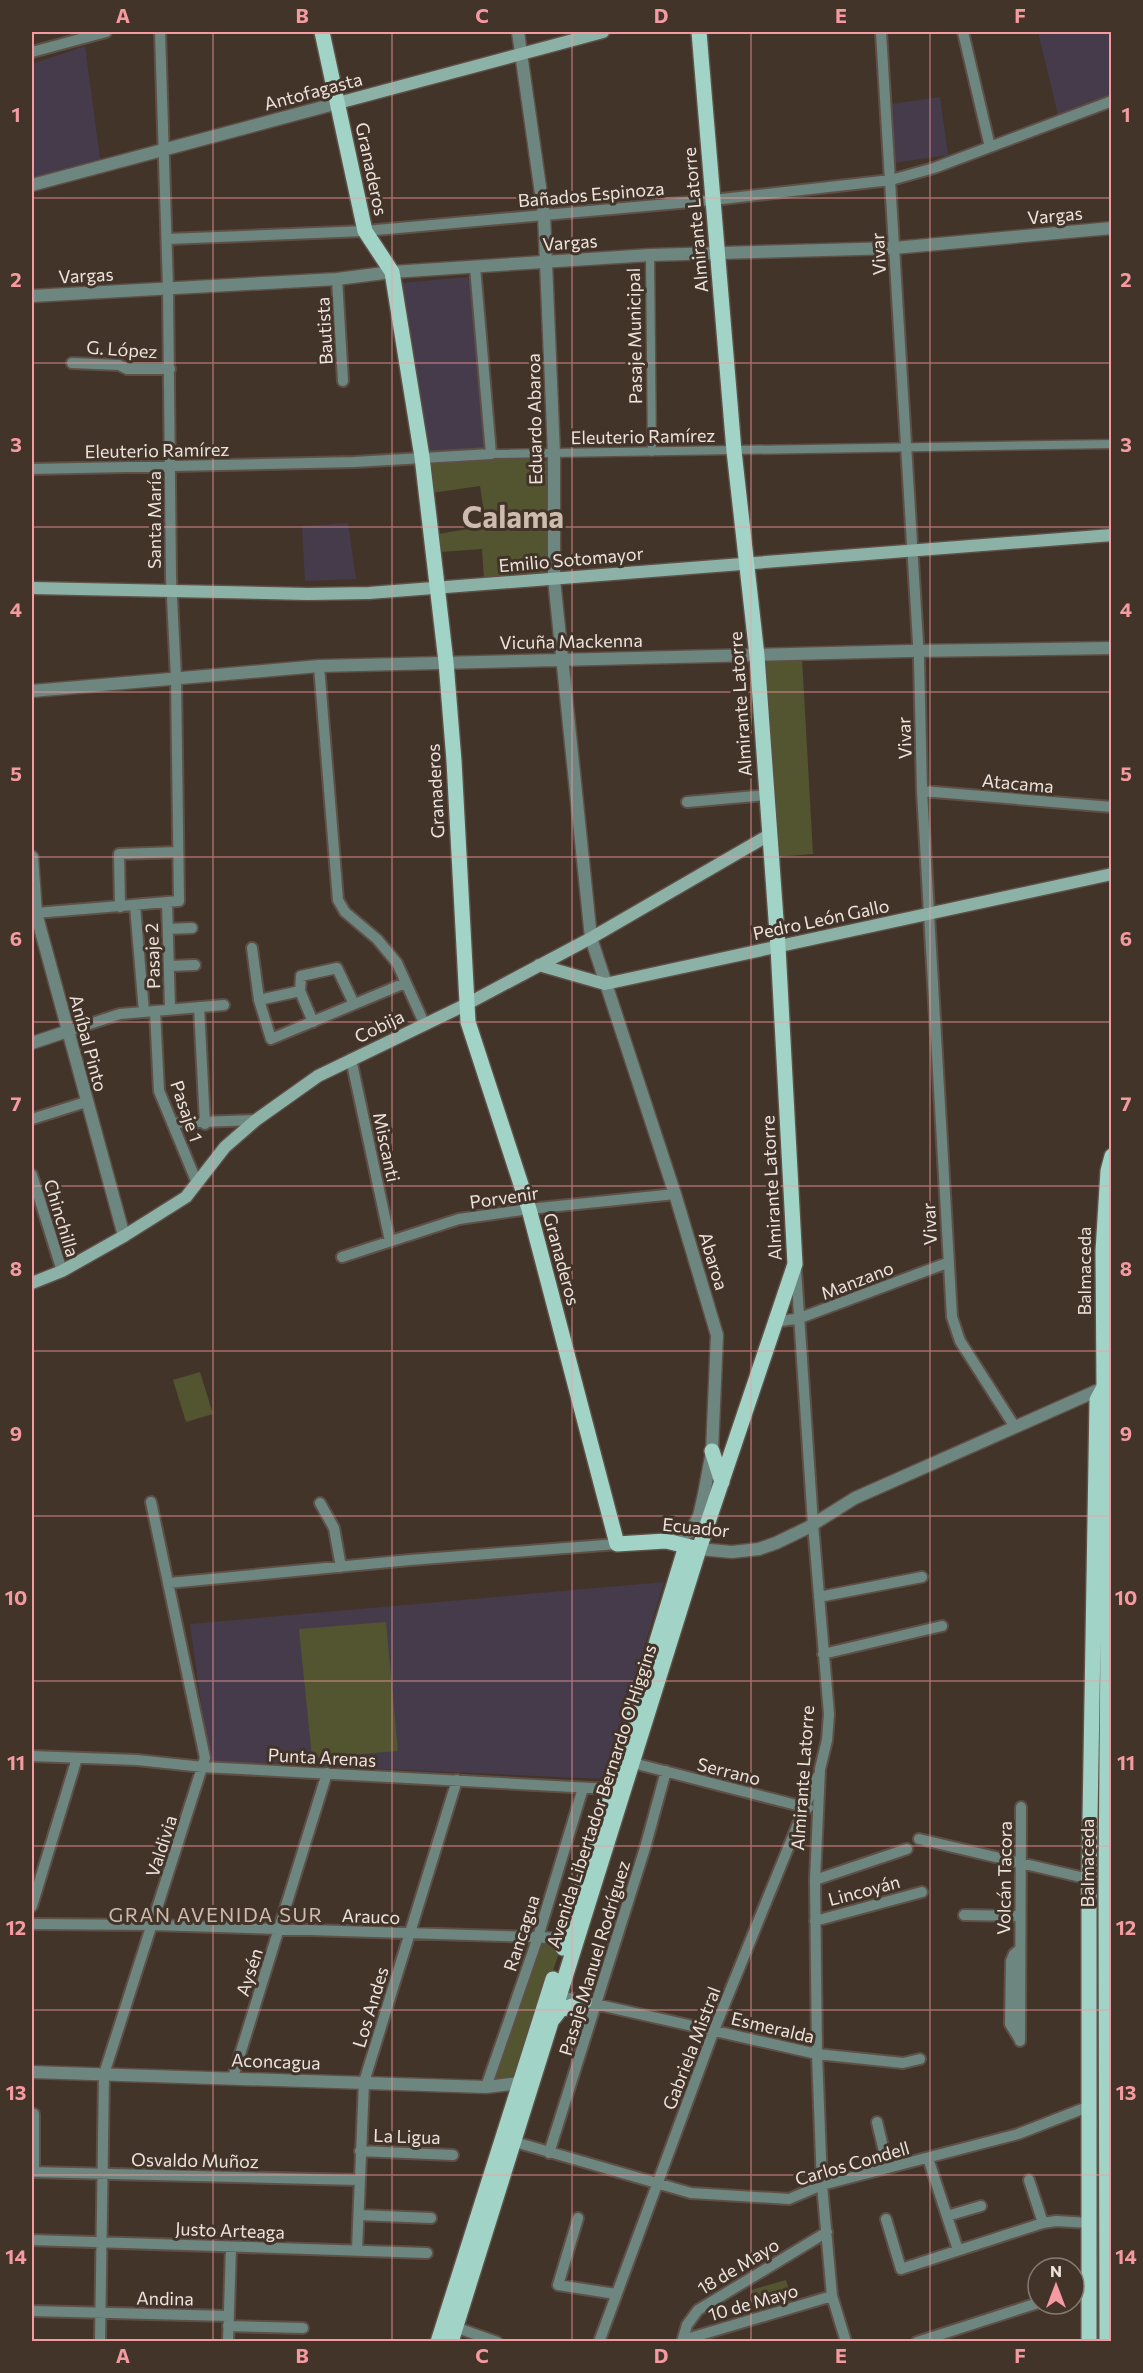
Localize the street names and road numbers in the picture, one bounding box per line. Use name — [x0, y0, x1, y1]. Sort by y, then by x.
street label: Antofagasta — [261, 67, 365, 115]
street label: Granaderos — [351, 120, 393, 218]
street label: Almirante Latorre — [678, 147, 712, 293]
street label: Bañados Espinoza — [517, 177, 665, 211]
street label: Vargas — [1027, 202, 1083, 228]
street label: Vargas — [542, 229, 598, 255]
street label: Vivar — [866, 232, 890, 276]
street label: Vargas — [58, 263, 114, 287]
street label: Pasaje Municipal — [622, 268, 646, 404]
street label: Bautista — [311, 296, 337, 366]
street label: G. López — [86, 336, 158, 362]
street label: Eduardo Abaroa — [522, 353, 546, 485]
street label: Eleuterio Ramírez — [570, 424, 716, 448]
street label: Eleuterio Ramírez — [84, 438, 230, 462]
street label: Santa María — [143, 471, 165, 569]
street label: Emilio Sotomayor — [498, 542, 644, 576]
street label: Vicuña Mackenna — [499, 629, 643, 653]
street label: Almirante Latorre — [724, 631, 756, 777]
street label: Vivar — [892, 716, 916, 760]
street label: Granaderos — [422, 743, 448, 839]
street label: Atacama — [981, 769, 1055, 797]
street label: Pedro León Gallo — [751, 894, 891, 944]
street label: Pasaje 2 — [140, 923, 164, 989]
street label: Aníbal Pinto — [65, 992, 113, 1094]
street label: Cobija — [351, 1005, 407, 1047]
street label: Pasaje 1 — [166, 1077, 208, 1145]
street label: Miscanti — [369, 1110, 405, 1184]
street label: Almirante Latorre — [756, 1115, 786, 1261]
street label: Chinchilla — [40, 1177, 84, 1259]
street label: Porvenir — [468, 1181, 540, 1213]
street label: Vivar — [917, 1202, 941, 1246]
street label: Granaderos — [539, 1210, 585, 1308]
street label: Balmaceda — [1073, 1227, 1095, 1315]
street label: Abaroa — [695, 1229, 733, 1293]
street label: Manzano — [817, 1256, 897, 1304]
street label: Ecuador — [661, 1513, 731, 1541]
street label: Avenida Libertador Bernardo O'Higgins — [541, 1641, 661, 1951]
street label: Almirante Latorre — [786, 1705, 818, 1851]
street label: Punta Arenas — [267, 1743, 377, 1771]
street label: Serrano — [695, 1752, 763, 1790]
street label: Valdivia — [141, 1812, 181, 1880]
street label: Balmaceda — [1076, 1819, 1098, 1907]
street label: Volcán Tacora — [992, 1821, 1016, 1935]
street label: Pasaje Manuel Rodríguez — [554, 1858, 634, 2058]
street label: Lincoyán — [826, 1870, 902, 1910]
street label: Rancagua — [498, 1892, 544, 1974]
street label: Arauco — [341, 1904, 401, 1928]
street label: Aysén — [231, 1945, 267, 1999]
street label: Los Andes — [347, 1964, 393, 2050]
street label: Gabriela Mistral — [657, 1983, 725, 2113]
street label: Esmeralda — [729, 2007, 817, 2047]
street label: Aconcagua — [231, 2048, 321, 2074]
street label: La Ligua — [373, 2124, 441, 2148]
street label: Carlos Condell — [792, 2136, 912, 2190]
street label: Osvaldo Muñoz — [131, 2148, 259, 2172]
street label: Justo Arteaga — [175, 2217, 285, 2243]
street label: 18 de Mayo — [693, 2233, 783, 2299]
street label: 10 de Mayo — [706, 2279, 800, 2325]
street label: Andina — [136, 2287, 194, 2309]

